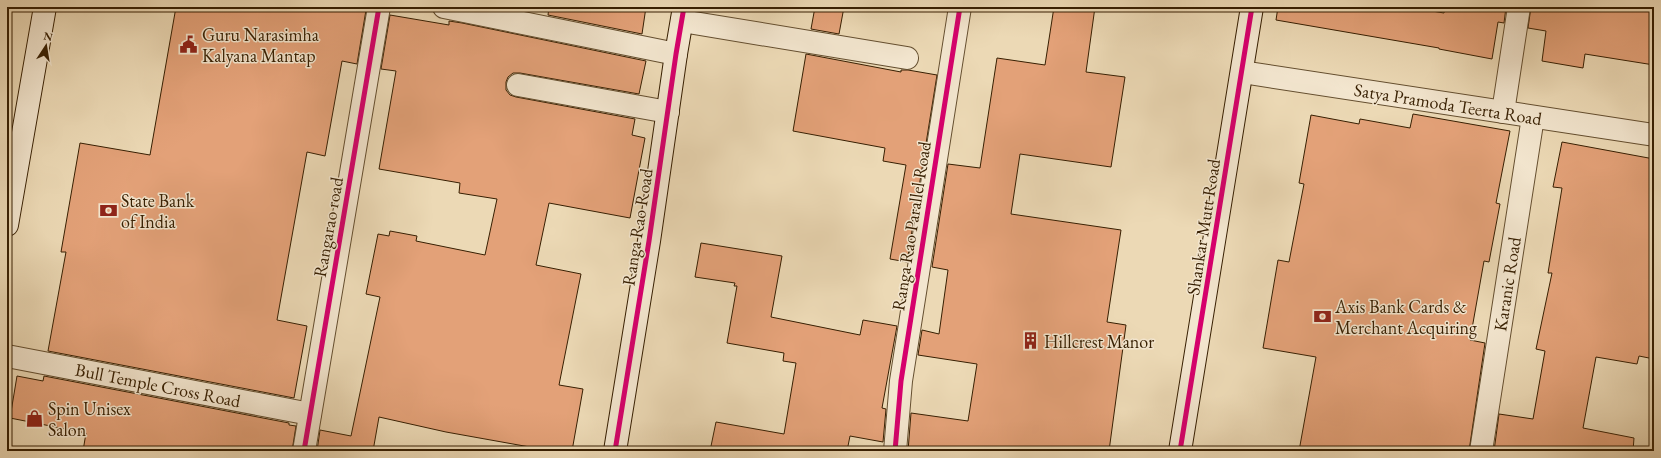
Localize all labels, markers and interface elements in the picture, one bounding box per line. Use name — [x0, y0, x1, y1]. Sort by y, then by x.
place label: Guru Narasimha Kalyana Mantap — [202, 23, 320, 67]
north arrow — [26, 26, 66, 66]
text: N — [42, 28, 54, 44]
public building icon: Guru Narasimha Kalyana Mantap — [179, 34, 199, 54]
street label: Satya Pramoda Teerta Road — [1353, 78, 1544, 130]
street label: Ranga Rao Parallel Road — [886, 139, 936, 312]
street label: Shankar Mutt Road — [1181, 156, 1225, 297]
street label: Ranga Rao Road — [616, 166, 658, 287]
street label: Rangarao road — [308, 174, 348, 279]
place label: State Bank of India — [121, 189, 195, 233]
bank icon: State Bank of India — [98, 200, 118, 220]
street label: Karanic Road — [1488, 234, 1526, 333]
place label: Axis Bank Cards & Merchant Acquiring — [1334, 295, 1477, 339]
bank icon: Axis Bank Cards & Merchant Acquiring — [1312, 306, 1332, 326]
place label: Hillcrest Manor — [1044, 330, 1154, 353]
building icon: Hillcrest Manor — [1021, 331, 1041, 351]
street label: Bull Temple Cross Road — [73, 358, 244, 412]
place label: Spin Unisex Salon — [48, 397, 131, 441]
shop icon: Spin Unisex Salon — [25, 408, 45, 428]

